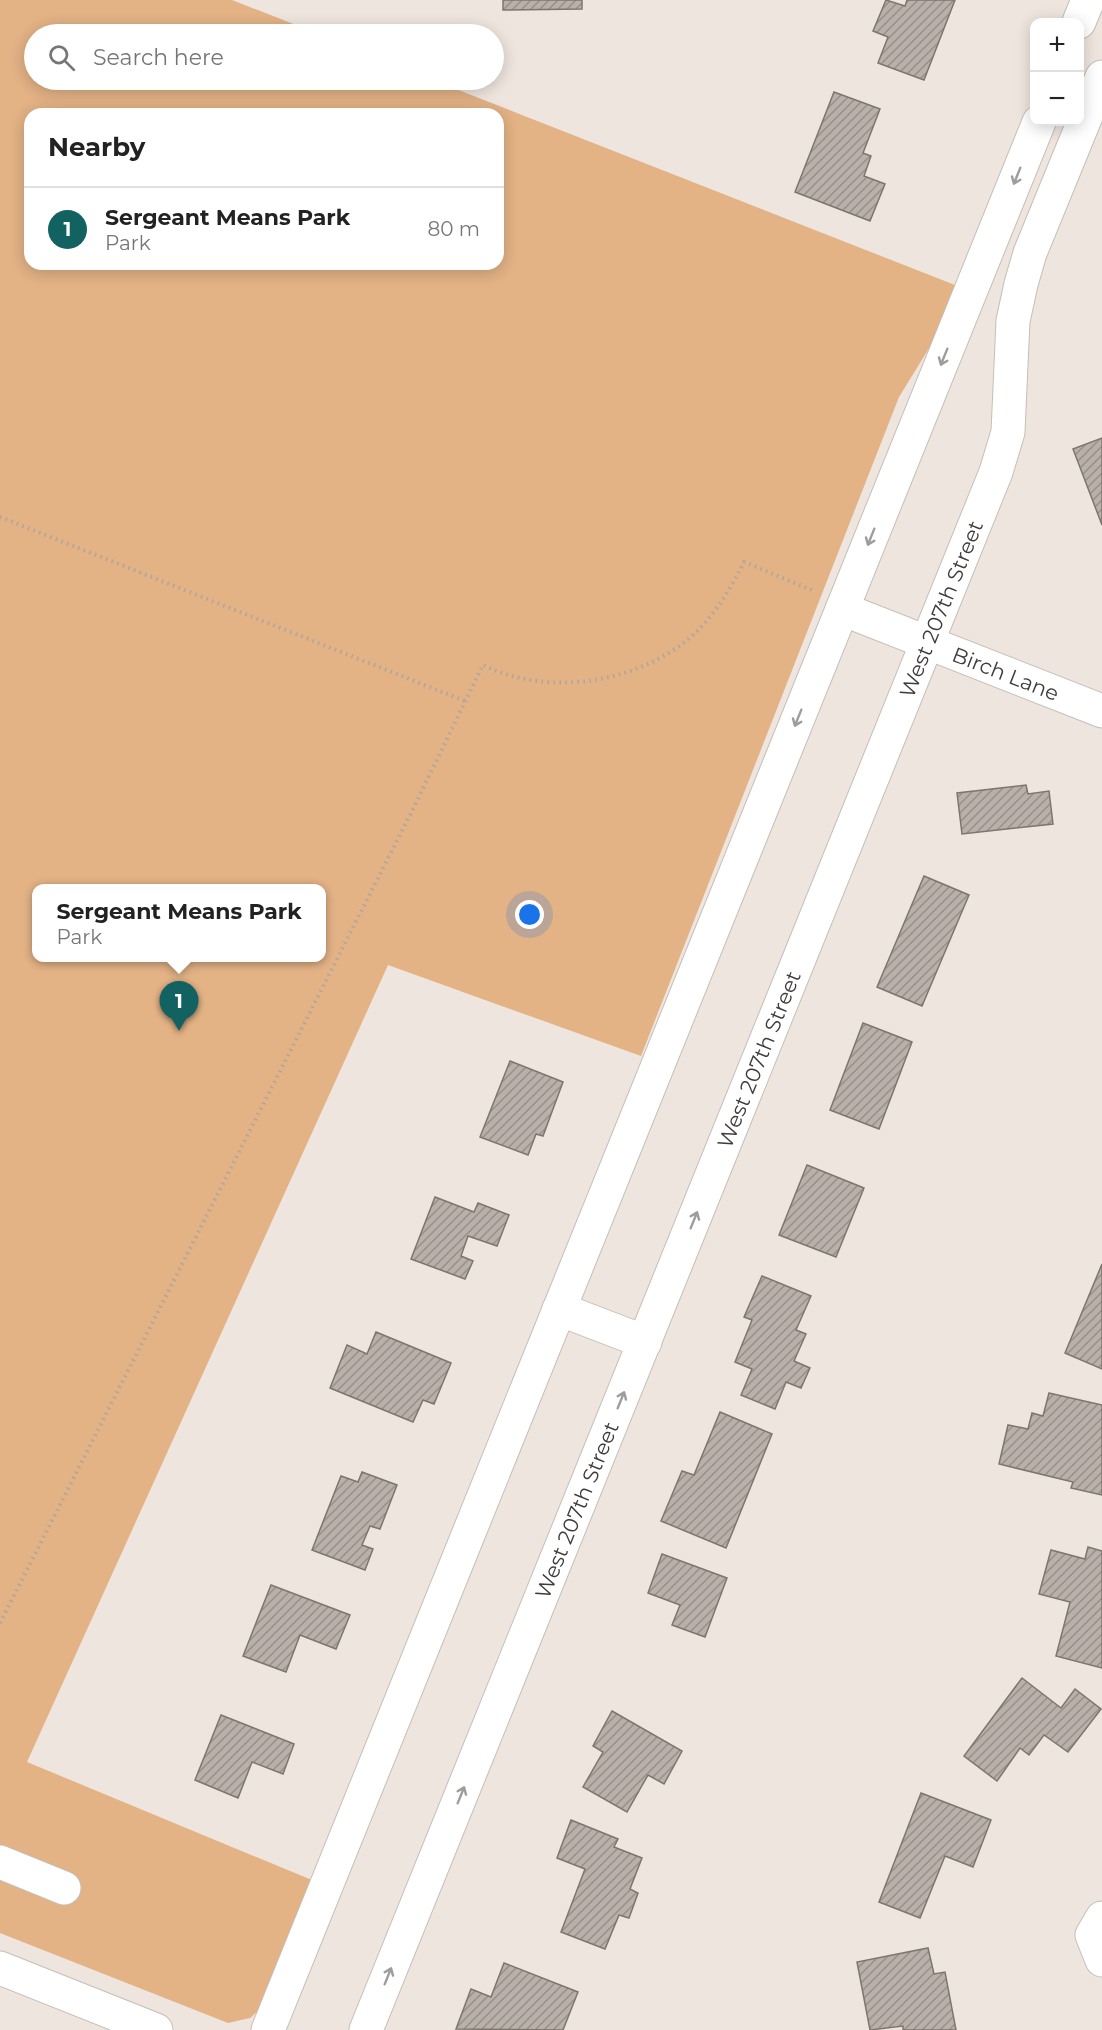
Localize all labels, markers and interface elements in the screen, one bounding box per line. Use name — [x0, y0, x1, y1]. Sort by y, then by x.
map controls — [1030, 18, 1084, 126]
button: + — [1030, 18, 1084, 72]
search box — [24, 24, 504, 90]
icon: search — [45, 41, 78, 74]
text: Search here — [93, 44, 224, 71]
button: − — [1030, 72, 1084, 126]
text: Nearby — [48, 131, 145, 163]
one-way arrow — [1011, 166, 1022, 184]
text: Sergeant Means Park — [105, 204, 350, 231]
text: 1 — [64, 217, 71, 241]
text: 80 m — [428, 217, 480, 241]
text: Park — [105, 231, 151, 255]
one-way arrow — [938, 347, 949, 365]
street label: West 207th Street — [894, 517, 988, 701]
one-way arrow — [865, 528, 876, 546]
street label: Birch Lane — [949, 641, 1063, 705]
one-way arrow — [792, 708, 803, 727]
popup — [32, 884, 326, 962]
text: Sergeant Means Park — [56, 898, 302, 925]
your location — [515, 900, 544, 929]
text: Park — [56, 925, 102, 949]
street label: West 207th Street — [712, 967, 805, 1151]
pin: 1 — [160, 982, 198, 1031]
one-way arrow — [689, 1211, 700, 1229]
one-way arrow — [616, 1392, 627, 1410]
street label: West 207th Street — [529, 1418, 623, 1602]
one-way arrow — [456, 1786, 467, 1805]
one-way arrow — [383, 1967, 394, 1986]

